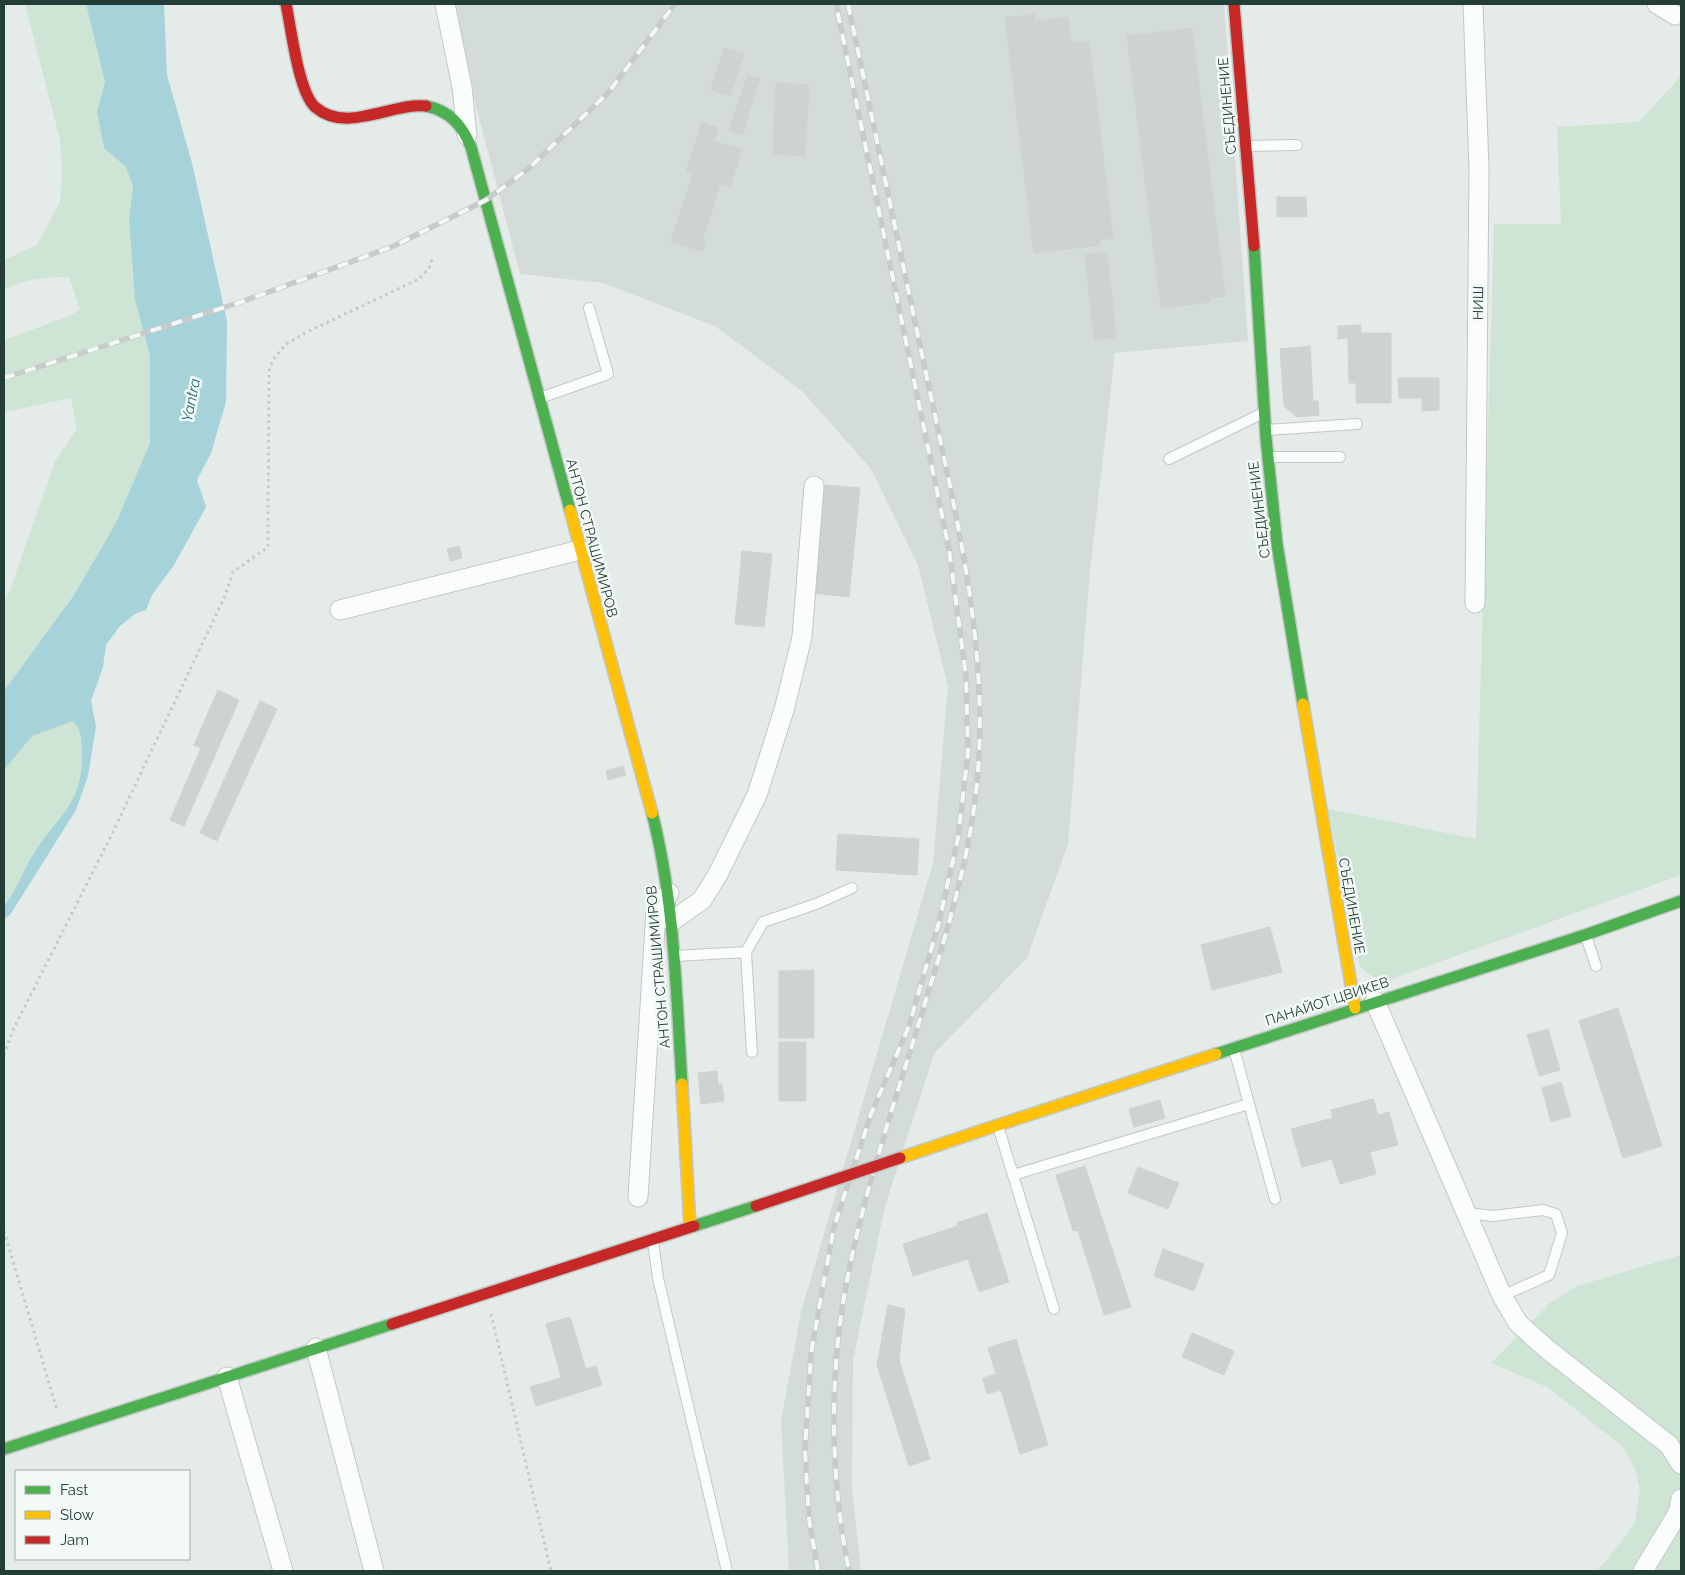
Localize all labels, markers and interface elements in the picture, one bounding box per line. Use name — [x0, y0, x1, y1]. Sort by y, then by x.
street label: СЪЕДИНЕНИЕ — [1215, 57, 1239, 155]
street label: НИШ — [1470, 286, 1486, 320]
water label: Yantra — [178, 377, 204, 423]
street label: АНТОН СТРАШИМИРОВ — [563, 457, 621, 619]
street label: СЪЕДИНЕНИЕ — [1245, 461, 1273, 559]
street label: СЪЕДИНЕНИЕ — [1336, 857, 1368, 955]
street label: АНТОН СТРАШИМИРОВ — [643, 885, 673, 1049]
street label: ПАНАЙОТ ЦВИКЕВ — [1263, 973, 1391, 1028]
legend — [15, 1470, 190, 1560]
text: Fast — [60, 1481, 88, 1499]
text: Slow — [60, 1506, 94, 1524]
text: Jam — [60, 1531, 89, 1549]

